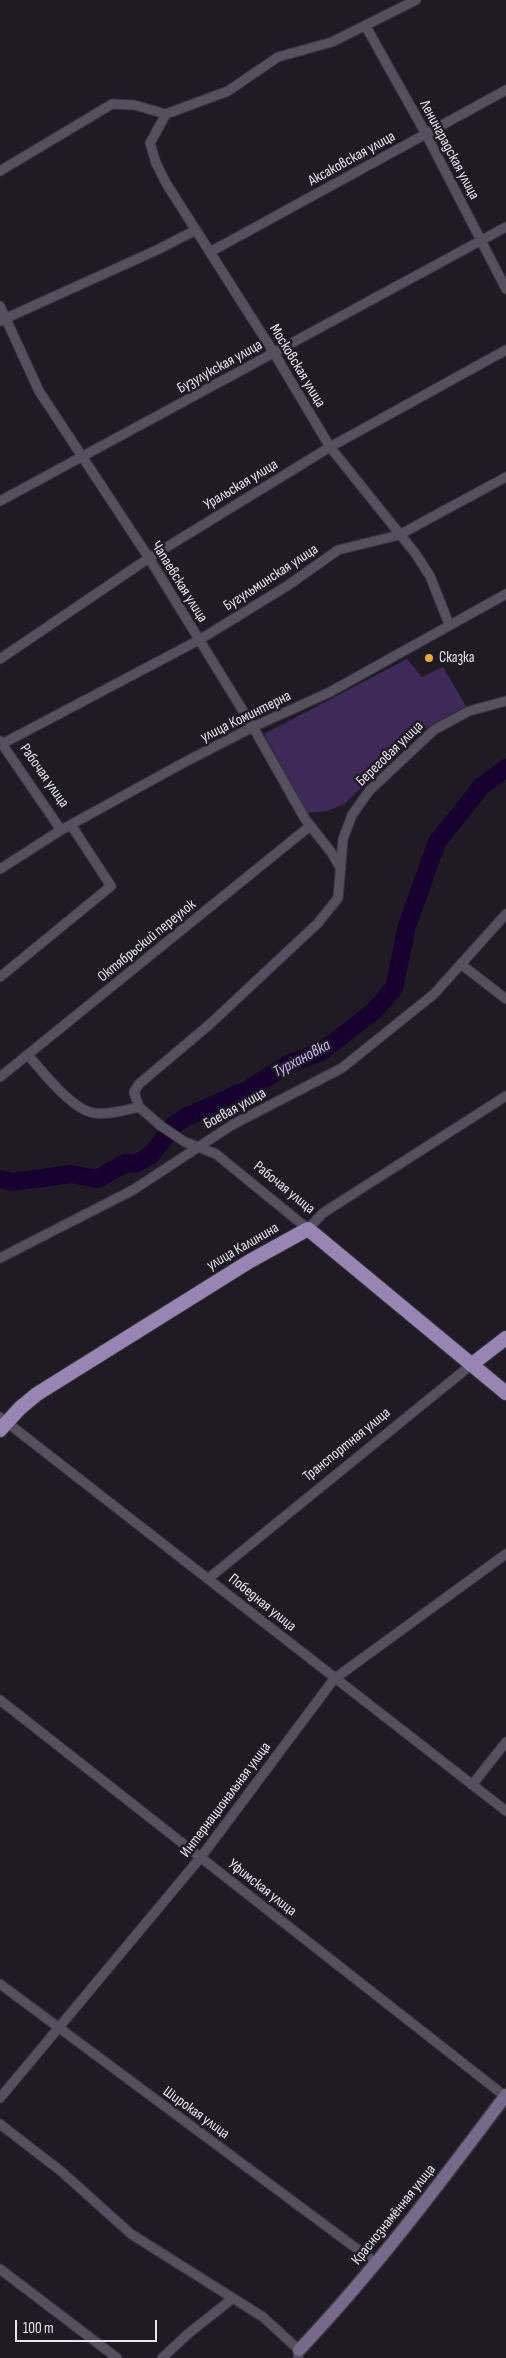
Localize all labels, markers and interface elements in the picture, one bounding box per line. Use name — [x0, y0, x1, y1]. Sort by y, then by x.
street label: Ленинградская улица — [415, 97, 483, 203]
street label: Аксаковская улица — [305, 128, 399, 190]
street label: Московская улица — [265, 321, 329, 411]
street label: Бузулукская улица — [174, 336, 266, 398]
street label: Уральская улица — [201, 456, 281, 514]
street label: Чапаевская улица — [147, 538, 211, 626]
street label: Бугульминская улица — [220, 541, 322, 615]
place label: Сказка — [439, 649, 474, 667]
marker: Сказка — [423, 652, 435, 664]
street label: улица Коминтерна — [198, 687, 294, 747]
street label: Береговая улица — [353, 718, 427, 790]
street label: Рабочая улица — [15, 741, 73, 811]
street label: Октябрьский переулок — [94, 896, 200, 986]
water label: Турхановка — [270, 1036, 334, 1082]
street label: Боевая улица — [201, 1085, 269, 1133]
street label: Рабочая улица — [250, 1158, 318, 1218]
street label: улица Калинина — [204, 1219, 282, 1275]
street label: Транспортная улица — [300, 1404, 394, 1486]
street label: Победная улица — [225, 1570, 299, 1636]
street label: Интернациональная улица — [177, 1739, 275, 1861]
street label: Уфимская улица — [224, 1856, 300, 1920]
street label: Широкая улица — [159, 2083, 233, 2143]
street label: Краснознамённая улица — [348, 2161, 440, 2269]
scale bar — [18, 2310, 160, 2342]
text: 100 m — [23, 2319, 54, 2338]

